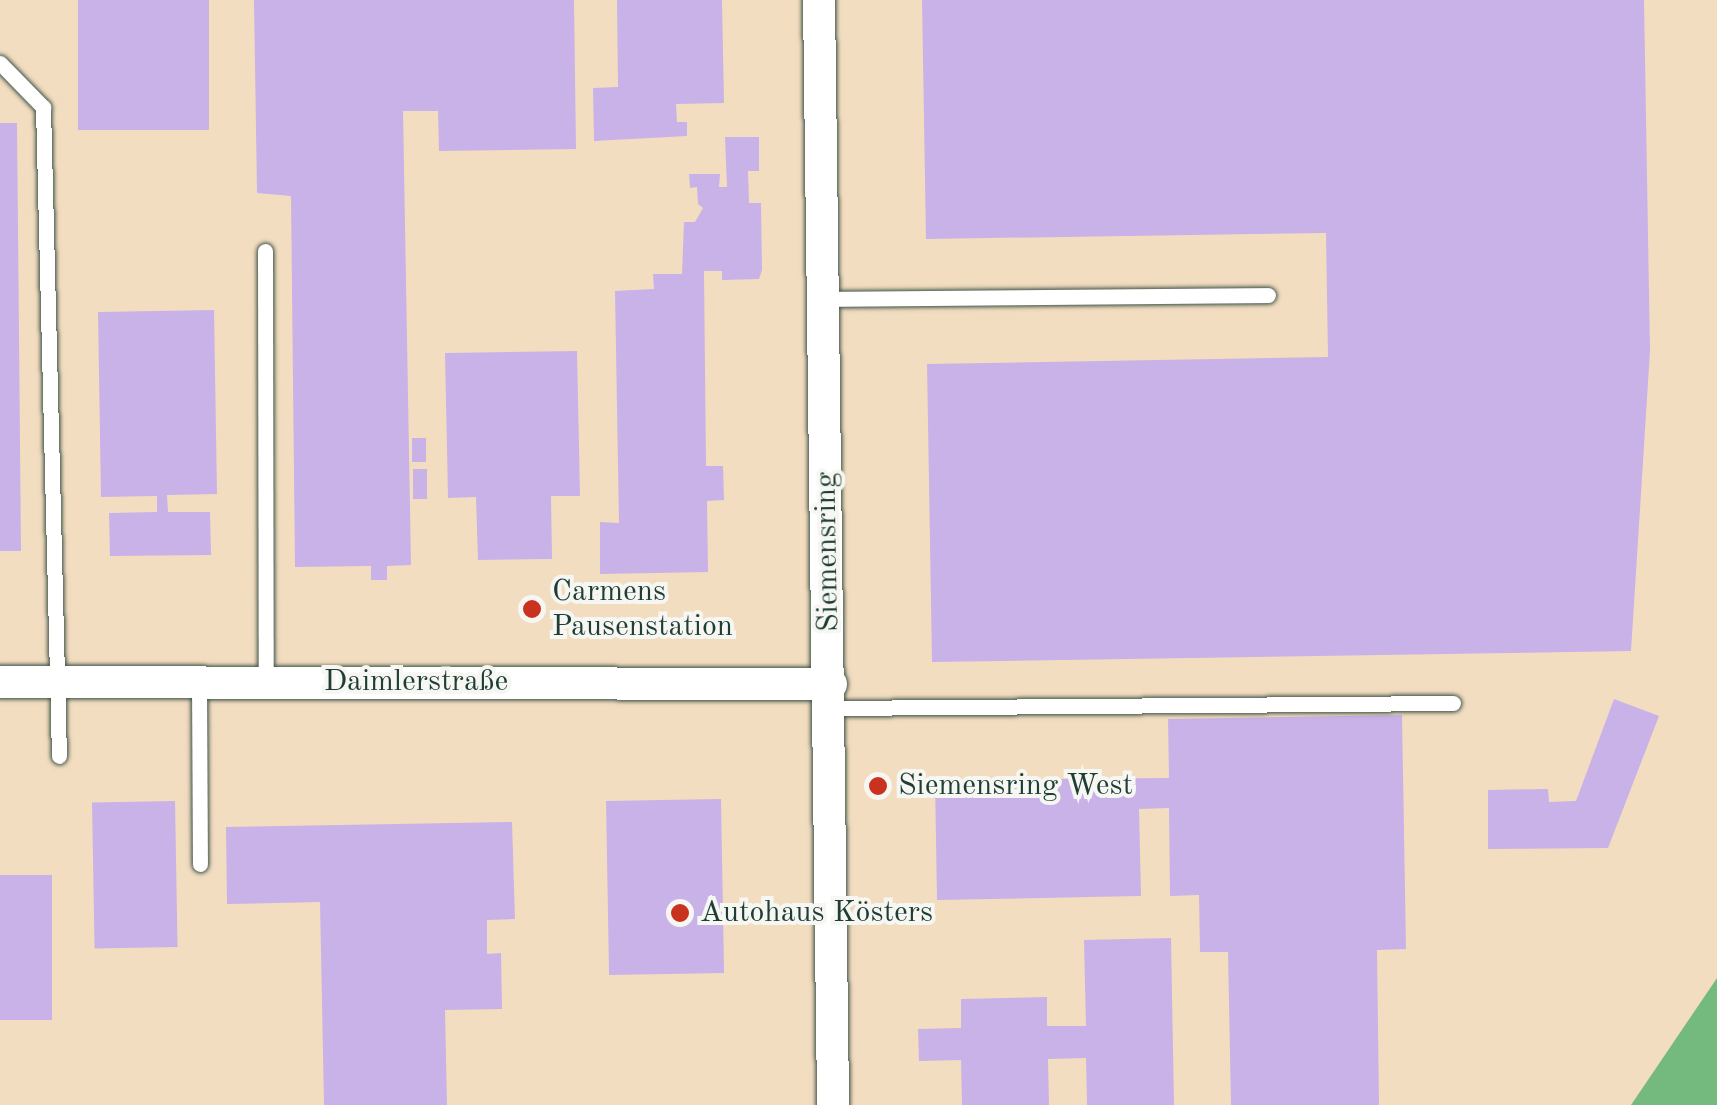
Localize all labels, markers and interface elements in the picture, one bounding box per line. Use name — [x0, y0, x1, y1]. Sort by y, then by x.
street label: Siemensring — [809, 472, 847, 632]
place label: Carmens Pausenstation — [552, 574, 733, 644]
marker: Carmens Pausenstation — [521, 598, 543, 620]
street label: Daimlerstraße — [324, 664, 508, 700]
place label: Siemensring West — [898, 768, 1133, 804]
marker: Siemensring West — [867, 775, 889, 797]
place label: Autohaus Kösters — [700, 895, 933, 931]
marker: Autohaus Kösters — [669, 902, 691, 924]

